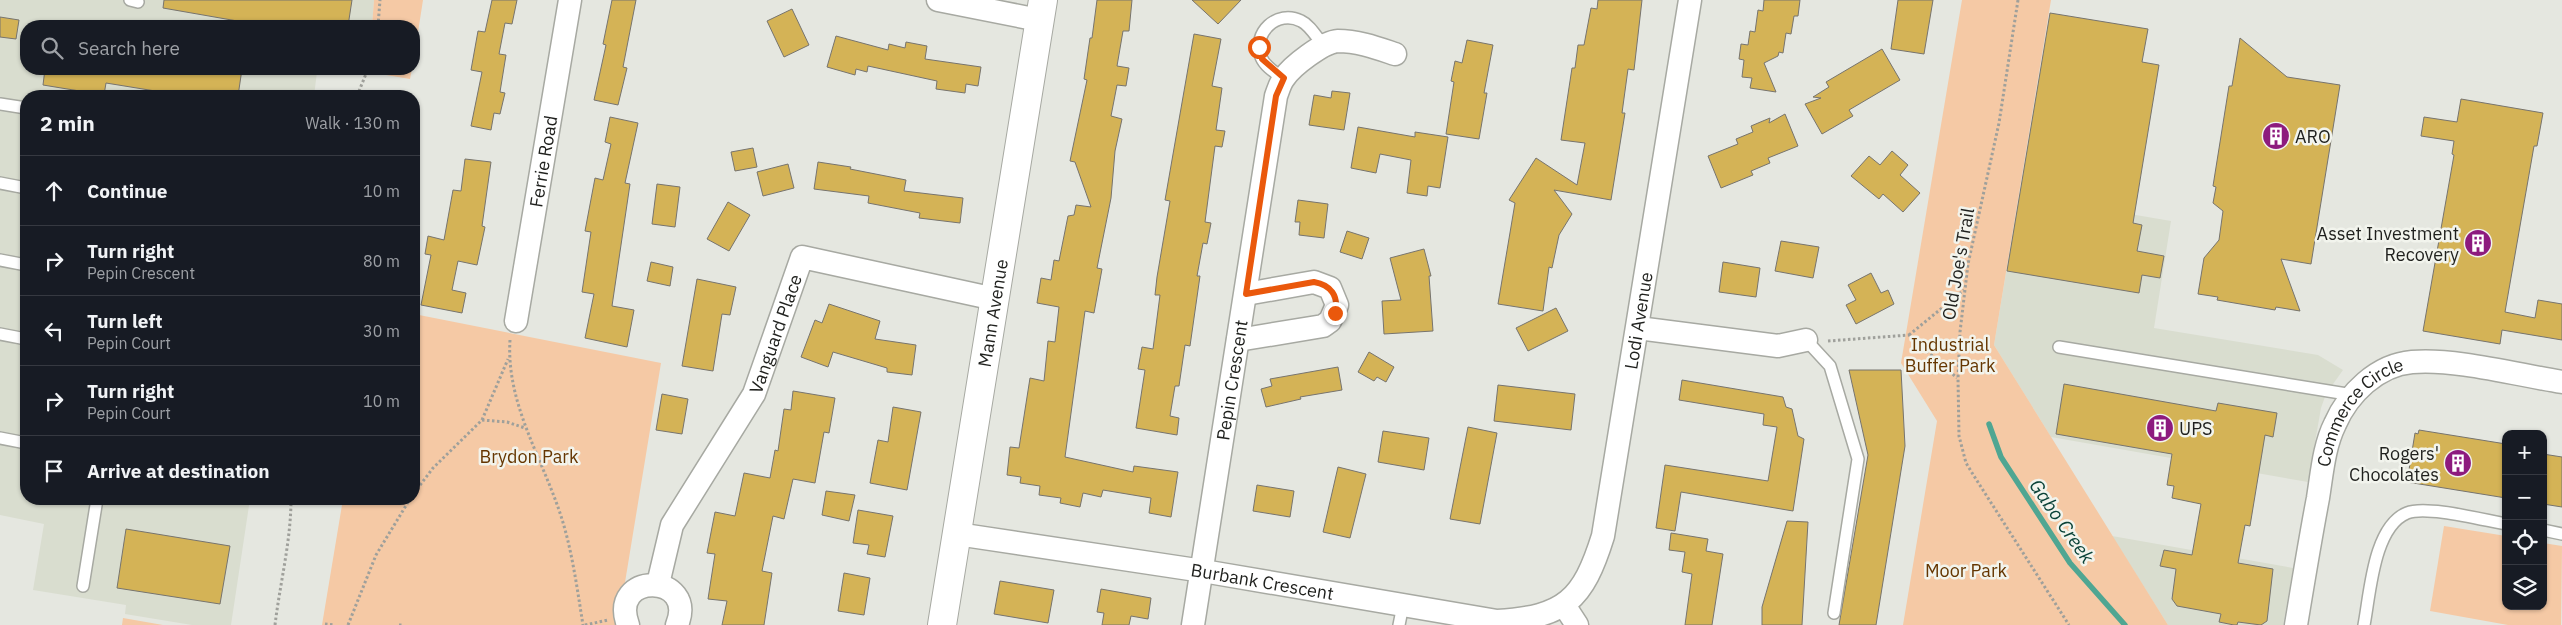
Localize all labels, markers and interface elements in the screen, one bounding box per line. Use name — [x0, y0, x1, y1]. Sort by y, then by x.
search box — [20, 20, 420, 75]
icon: search — [38, 34, 66, 62]
text: Search here — [78, 36, 180, 60]
route start — [1248, 36, 1271, 59]
text: 2 min — [40, 109, 95, 137]
text: Walk · 130 m — [305, 113, 400, 133]
street label: Ferrie Road — [524, 114, 562, 209]
building icon: ARO — [2261, 121, 2291, 151]
place label: ARO — [2295, 125, 2331, 148]
icon: ahead — [40, 177, 68, 205]
text: Continue — [87, 179, 167, 203]
text: 10 m — [363, 181, 400, 201]
street label: Old Joe's Trail — [1937, 206, 1979, 322]
place label: Asset Investment Recovery — [2317, 222, 2459, 266]
building icon: Asset Investment Recovery — [2463, 228, 2493, 258]
text: Turn right — [87, 239, 174, 263]
icon: right — [40, 247, 68, 275]
text: 80 m — [363, 251, 400, 271]
street label: Mann Avenue — [972, 257, 1012, 369]
text: Pepin Crescent — [87, 263, 195, 283]
street label: Lodi Avenue — [1619, 270, 1657, 371]
street label: Vanguard Place — [744, 271, 807, 397]
route end — [1324, 302, 1347, 325]
text: Turn left — [87, 309, 163, 333]
icon: left — [40, 317, 68, 345]
street label: Pepin Crescent — [1211, 318, 1252, 442]
text: 30 m — [363, 321, 400, 341]
text: Pepin Court — [87, 333, 171, 353]
park label: Industrial Buffer Park — [1905, 333, 1996, 377]
street label: Commerce Circle — [2311, 352, 2406, 468]
text: Turn right — [87, 379, 174, 403]
icon: right — [40, 387, 68, 415]
text: 10 m — [363, 391, 400, 411]
text: Pepin Court — [87, 403, 171, 423]
building icon: UPS — [2145, 413, 2175, 443]
place label: UPS — [2179, 417, 2213, 440]
map controls — [2502, 430, 2547, 610]
button: + — [2502, 430, 2547, 475]
place label: Rogers' Chocolates — [2349, 442, 2439, 486]
park label: Brydon Park — [480, 445, 579, 468]
building icon: Rogers' Chocolates — [2443, 448, 2473, 478]
icon: arrive — [40, 457, 68, 485]
text: Arrive at destination — [87, 459, 270, 483]
water label: Gabo Creek — [2024, 474, 2100, 569]
button: − — [2502, 475, 2547, 520]
button: locate — [2502, 520, 2547, 565]
street label: Burbank Crescent — [1189, 558, 1336, 605]
park label: Moor Park — [1925, 559, 2008, 582]
button: layers — [2502, 565, 2547, 610]

